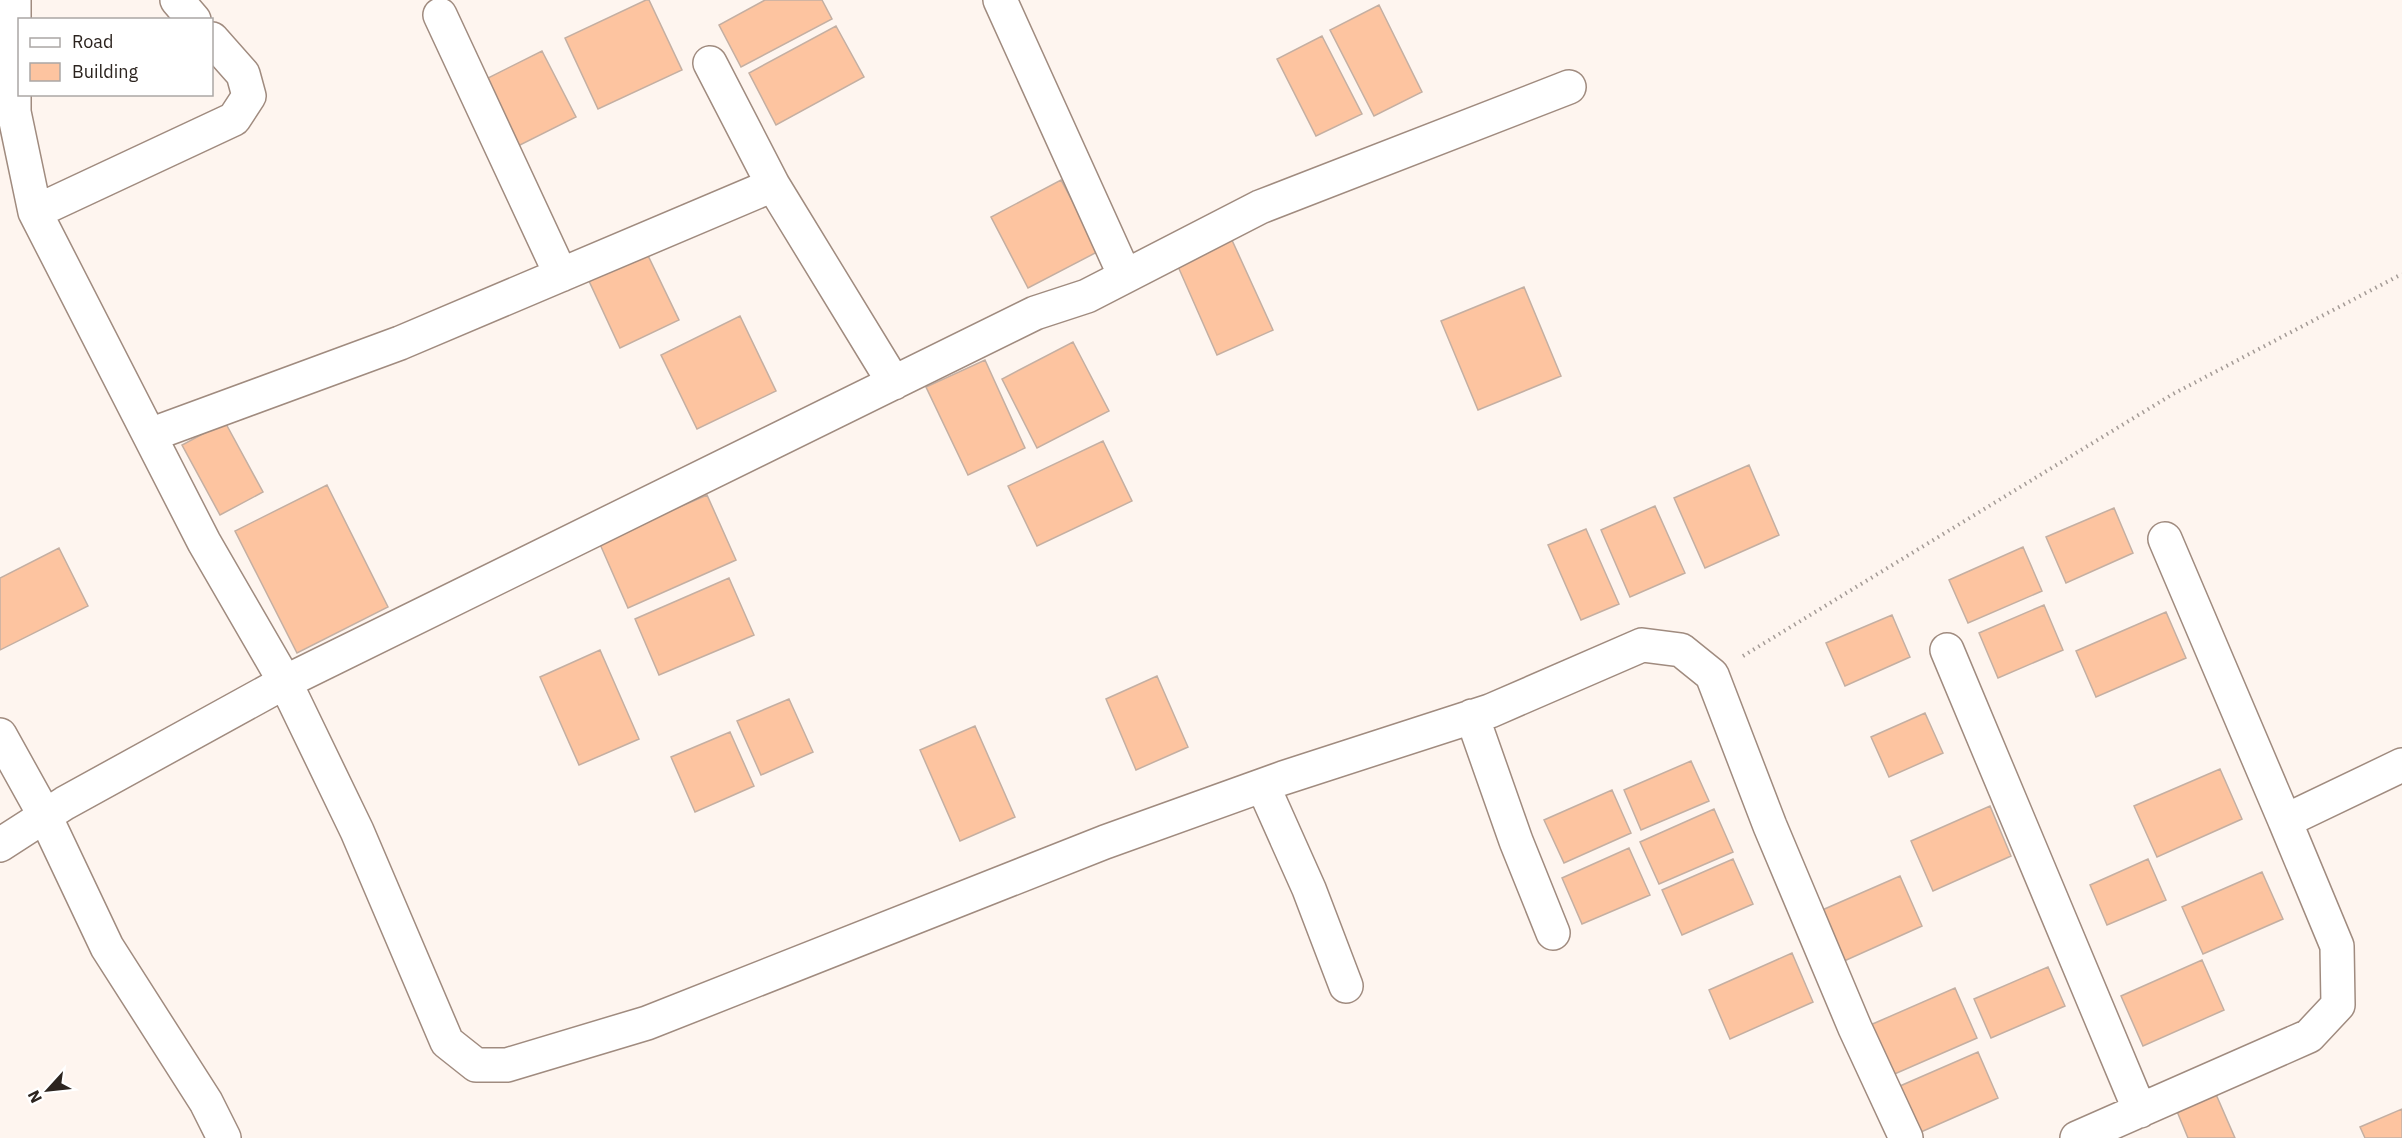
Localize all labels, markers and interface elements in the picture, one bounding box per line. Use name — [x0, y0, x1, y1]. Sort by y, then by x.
legend — [18, 18, 213, 96]
text: Road — [72, 30, 113, 53]
text: Building — [72, 60, 139, 83]
north arrow — [18, 1060, 78, 1120]
text: N — [23, 1087, 46, 1107]

